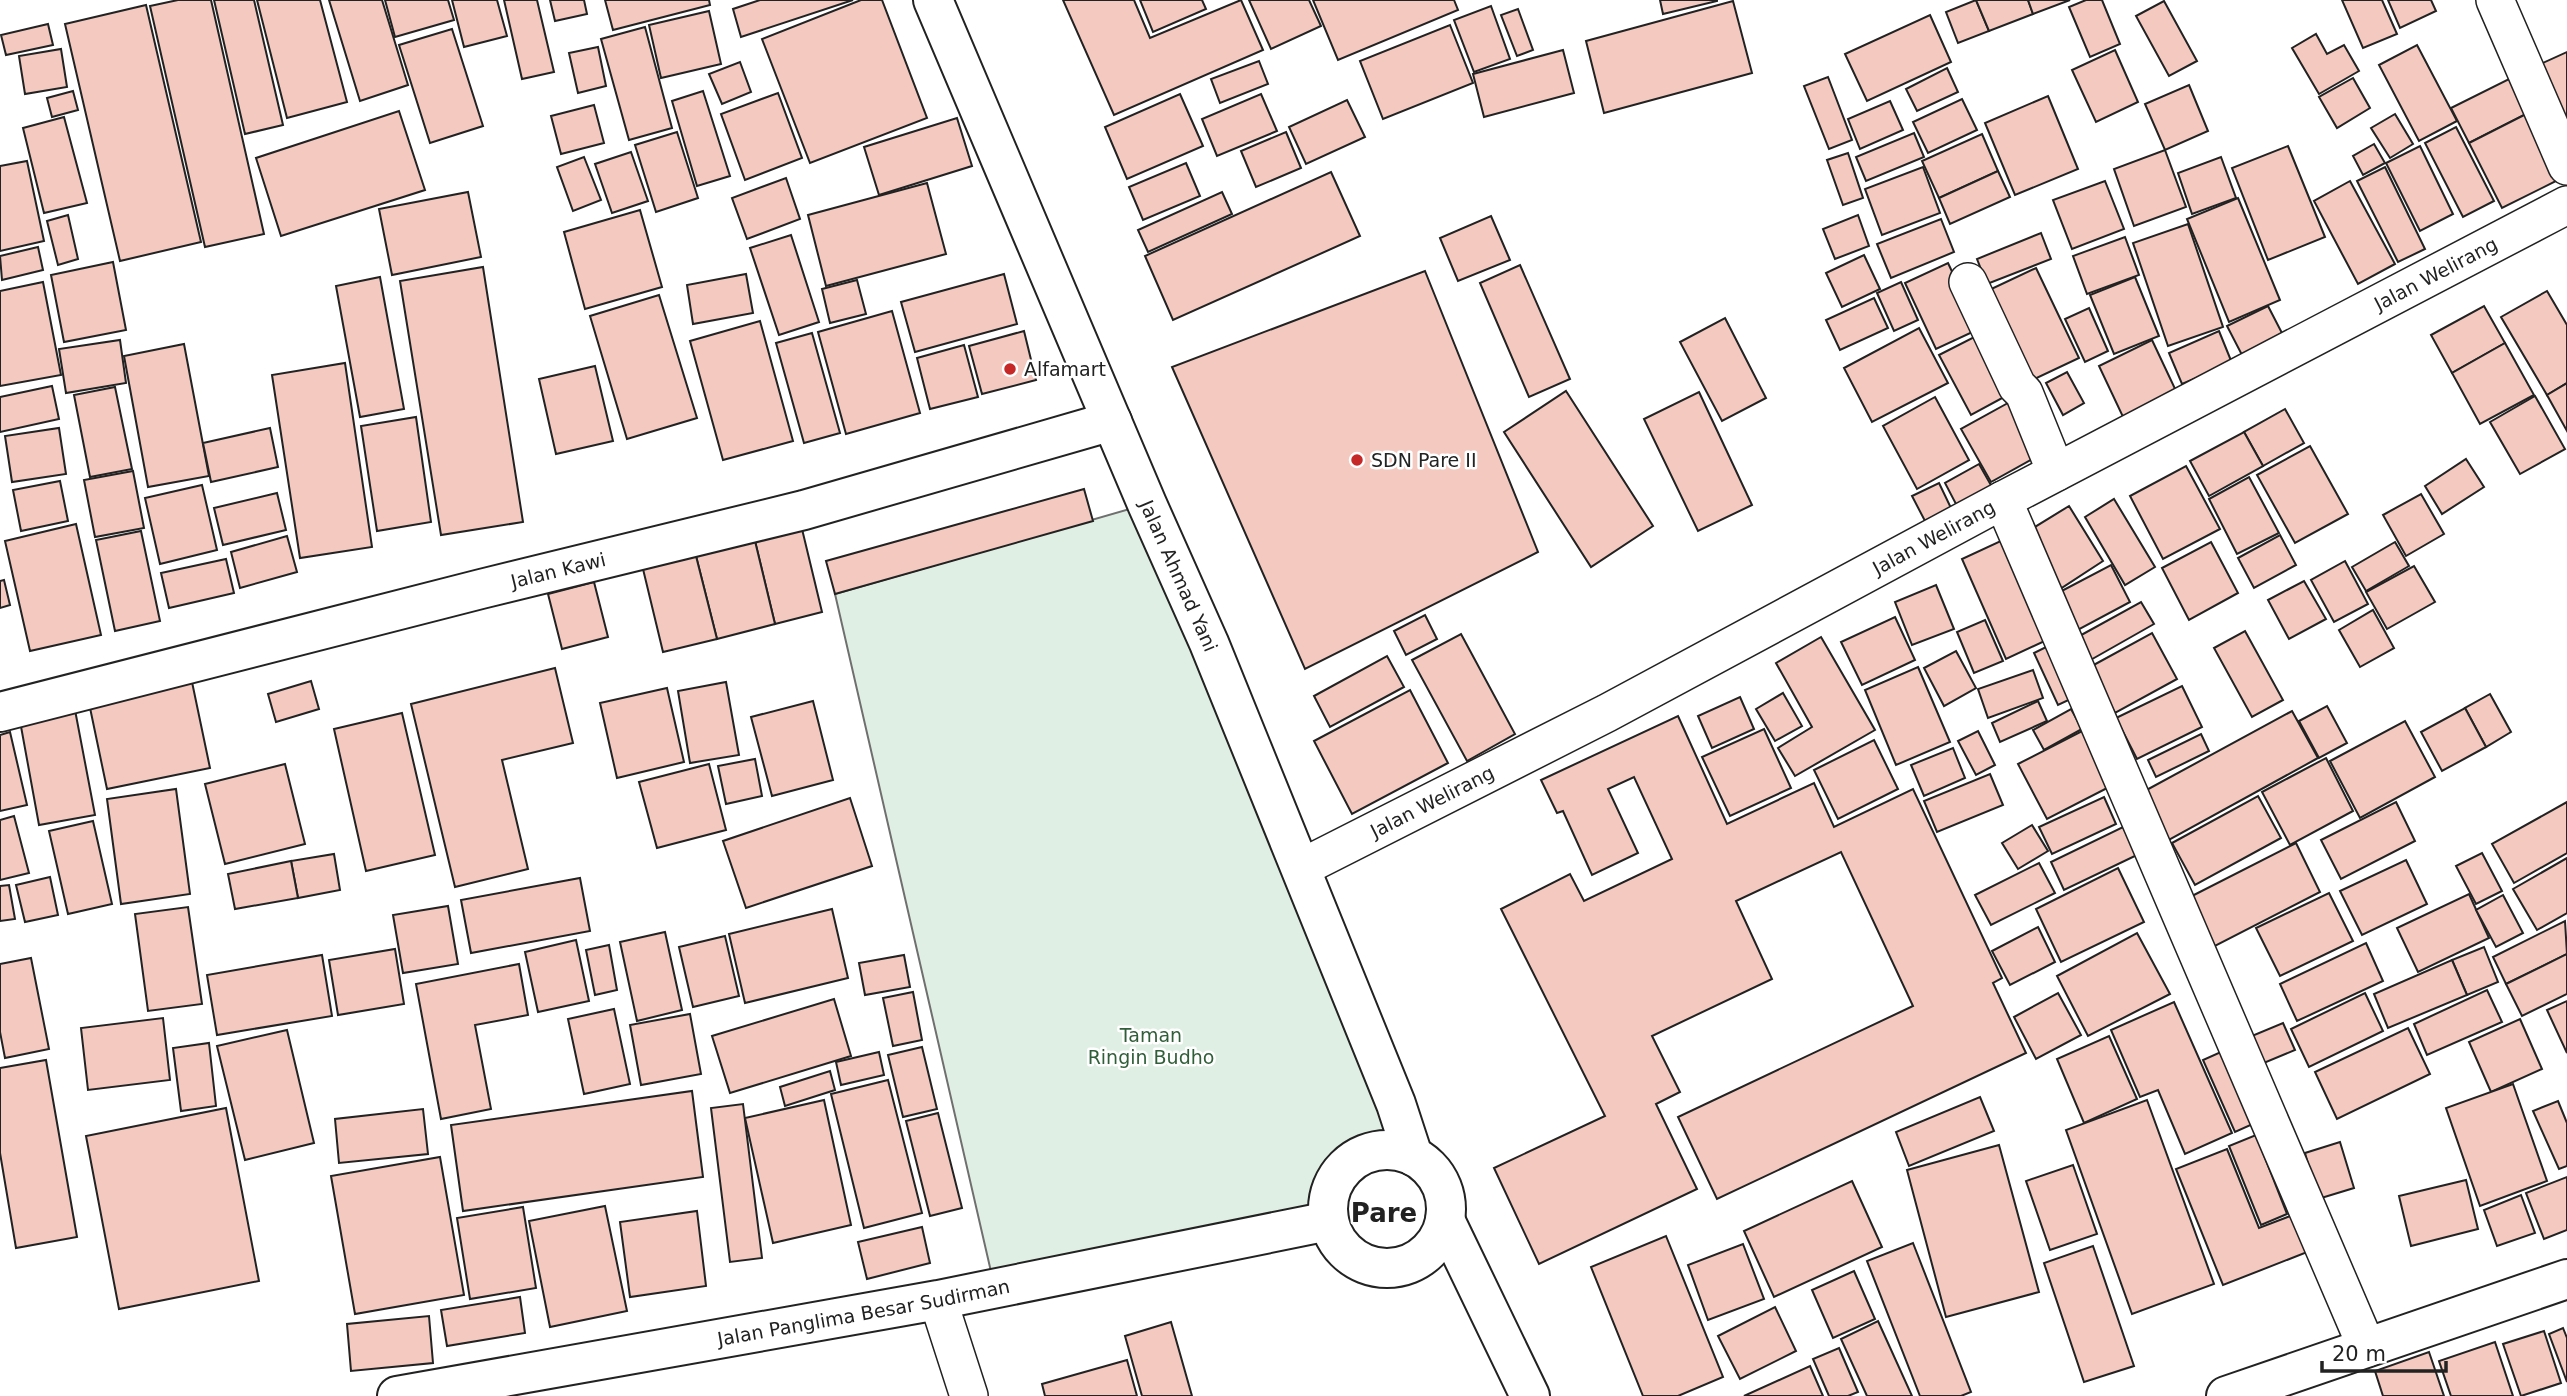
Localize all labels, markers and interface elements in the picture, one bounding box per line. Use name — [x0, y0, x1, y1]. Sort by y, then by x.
street label: Jalan Welirang — [2370, 232, 2501, 315]
place label: Alfamart — [1024, 358, 1106, 380]
marker: Alfamart — [1002, 361, 1018, 377]
place label: SDN Pare II — [1371, 449, 1477, 471]
marker: SDN Pare II — [1349, 452, 1365, 468]
street label: Jalan Welirang — [1868, 495, 1999, 580]
street label: Jalan Ahmad Yani — [1135, 496, 1222, 655]
street label: Jalan Kawi — [508, 548, 608, 593]
street label: Jalan Welirang — [1366, 761, 1498, 843]
park label: Taman Ringin Budho — [1088, 1024, 1214, 1068]
district label: Pare — [1351, 1198, 1417, 1228]
street label: Jalan Panglima Besar Sudirman — [715, 1275, 1012, 1350]
scale bar — [2322, 1330, 2446, 1374]
text: 20 m — [2332, 1342, 2386, 1366]

